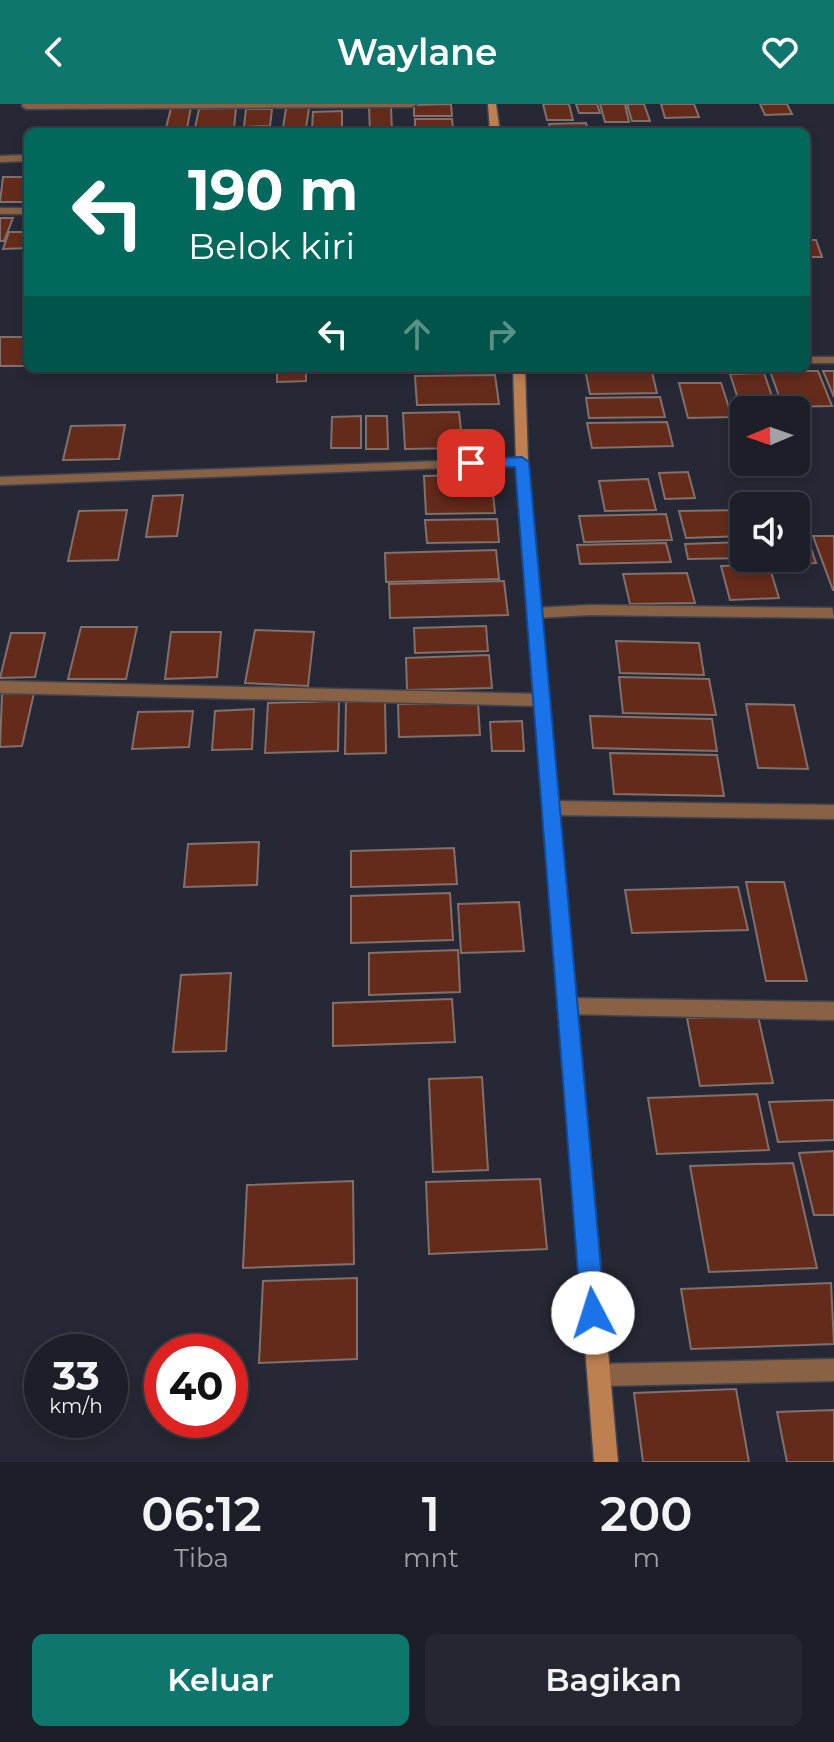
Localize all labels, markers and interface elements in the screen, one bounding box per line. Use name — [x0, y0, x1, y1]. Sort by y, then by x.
icon: back — [32, 30, 76, 74]
text: Waylane — [337, 30, 497, 74]
icon: heart — [758, 30, 802, 74]
text: 190 m — [188, 156, 358, 224]
icon: left — [56, 160, 160, 264]
text: Belok kiri — [188, 224, 355, 268]
icon: left — [311, 312, 355, 356]
icon: ahead — [395, 312, 439, 356]
icon: right — [479, 312, 523, 356]
north arrow — [730, 396, 810, 476]
map controls — [730, 396, 810, 572]
pin — [437, 429, 505, 497]
icon: arrive — [449, 441, 493, 485]
button: sound — [730, 492, 810, 572]
position arrow — [551, 1271, 635, 1355]
speed limit sign: 40 — [144, 1334, 248, 1438]
text: 33 — [52, 1351, 100, 1400]
text: km/h — [49, 1394, 103, 1418]
text: 06:12 — [141, 1485, 262, 1543]
text: 1 — [422, 1485, 440, 1543]
text: 200 — [600, 1485, 693, 1543]
text: Tiba — [174, 1542, 229, 1574]
text: mnt — [403, 1542, 459, 1574]
text: m — [633, 1542, 660, 1574]
button: Keluar — [32, 1634, 409, 1726]
button: Bagikan — [425, 1634, 802, 1726]

